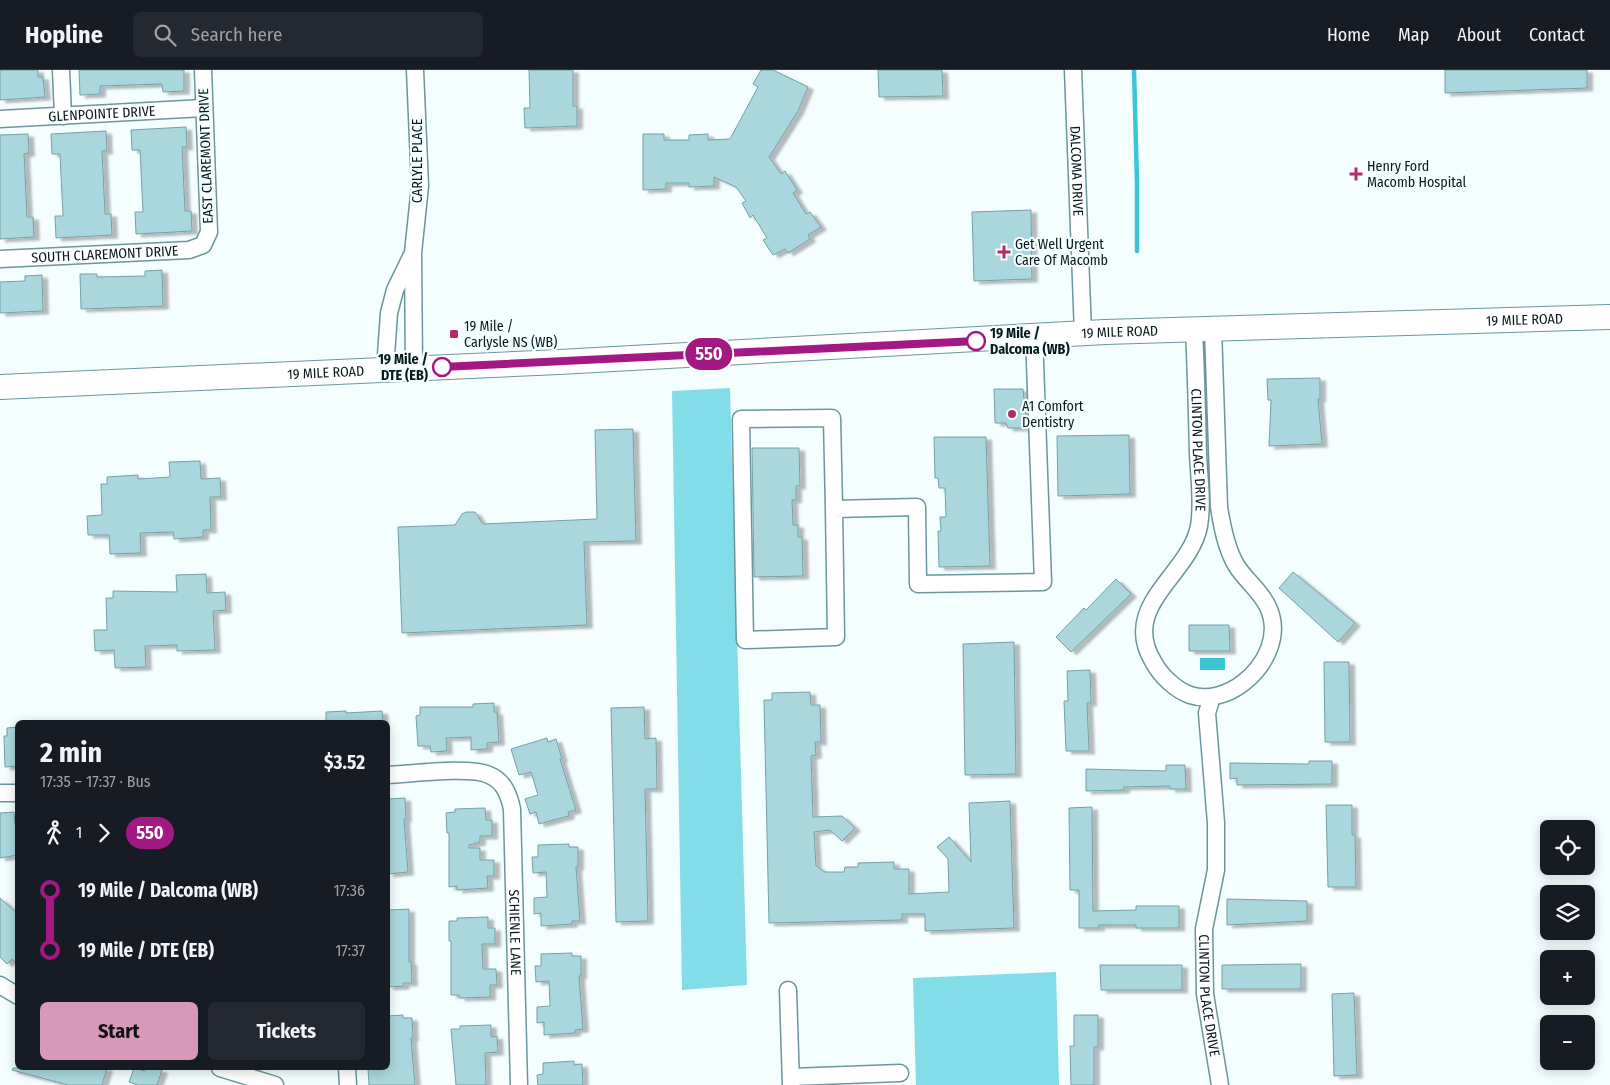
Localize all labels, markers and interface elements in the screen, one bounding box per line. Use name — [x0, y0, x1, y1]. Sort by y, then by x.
search box — [133, 12, 483, 57]
text: Hopline — [25, 21, 103, 49]
icon: search — [151, 21, 179, 49]
text: Search here — [191, 23, 282, 46]
text: Home — [1327, 24, 1370, 46]
text: Map — [1398, 24, 1429, 46]
text: About — [1457, 24, 1501, 46]
text: Contact — [1529, 24, 1585, 46]
street label: EAST CLAREMONT DRIVE — [195, 88, 217, 224]
street label: GLENPOINTE DRIVE — [48, 102, 156, 125]
street label: CARLYLE PLACE — [409, 118, 426, 203]
street label: DALCOMA DRIVE — [1067, 125, 1087, 217]
place label: Henry Ford Macomb Hospital — [1367, 158, 1466, 191]
marker: Henry Ford Macomb Hospital — [1349, 167, 1363, 181]
place label: Get Well Urgent Care Of Macomb — [1015, 236, 1108, 269]
street label: SOUTH CLAREMONT DRIVE — [31, 242, 179, 266]
marker: Get Well Urgent Care Of Macomb — [997, 245, 1011, 259]
street label: 19 MILE ROAD — [1486, 310, 1563, 329]
place label: 19 Mile / Carlysle NS (WB) — [464, 318, 557, 351]
street label: 19 MILE ROAD — [1081, 322, 1158, 342]
place label: 19 Mile / Dalcoma (WB) — [990, 325, 1070, 358]
marker: 19 Mile / Carlysle NS (WB) — [448, 328, 460, 340]
marker: 19 Mile / Dalcoma (WB) — [966, 331, 986, 351]
line badge: 550 — [680, 338, 738, 370]
text: 550 — [695, 343, 723, 365]
place label: 19 Mile / DTE (EB) — [378, 351, 428, 384]
marker: 19 Mile / DTE (EB) — [432, 357, 452, 377]
street label: 19 MILE ROAD — [287, 362, 365, 383]
street label: CLINTON PLACE DRIVE — [1188, 388, 1209, 512]
place label: A1 Comfort Dentistry — [1022, 398, 1084, 431]
marker: A1 Comfort Dentistry — [1006, 408, 1018, 420]
text: 2 min — [40, 736, 102, 769]
text: $3.52 — [324, 751, 365, 774]
text: 17:35 – 17:37 · Bus — [40, 772, 151, 791]
icon: walk — [40, 819, 68, 847]
icon: forward — [90, 819, 118, 847]
map controls — [1540, 820, 1595, 1070]
button: locate — [1540, 820, 1595, 875]
text: 550 — [136, 822, 164, 844]
text: 1 — [76, 823, 82, 842]
text: 19 Mile / Dalcoma (WB) — [78, 879, 258, 902]
text: 17:36 — [334, 881, 365, 900]
button: layers — [1540, 885, 1595, 940]
street label: SCHIENLE LANE — [506, 889, 525, 976]
street label: CLINTON PLACE DRIVE — [1196, 934, 1224, 1058]
text: 19 Mile / DTE (EB) — [78, 939, 214, 962]
text: 17:37 — [335, 941, 365, 960]
button: + — [1540, 950, 1595, 1005]
button: Start — [40, 1002, 198, 1060]
button: Tickets — [208, 1002, 365, 1060]
button: − — [1540, 1015, 1595, 1070]

